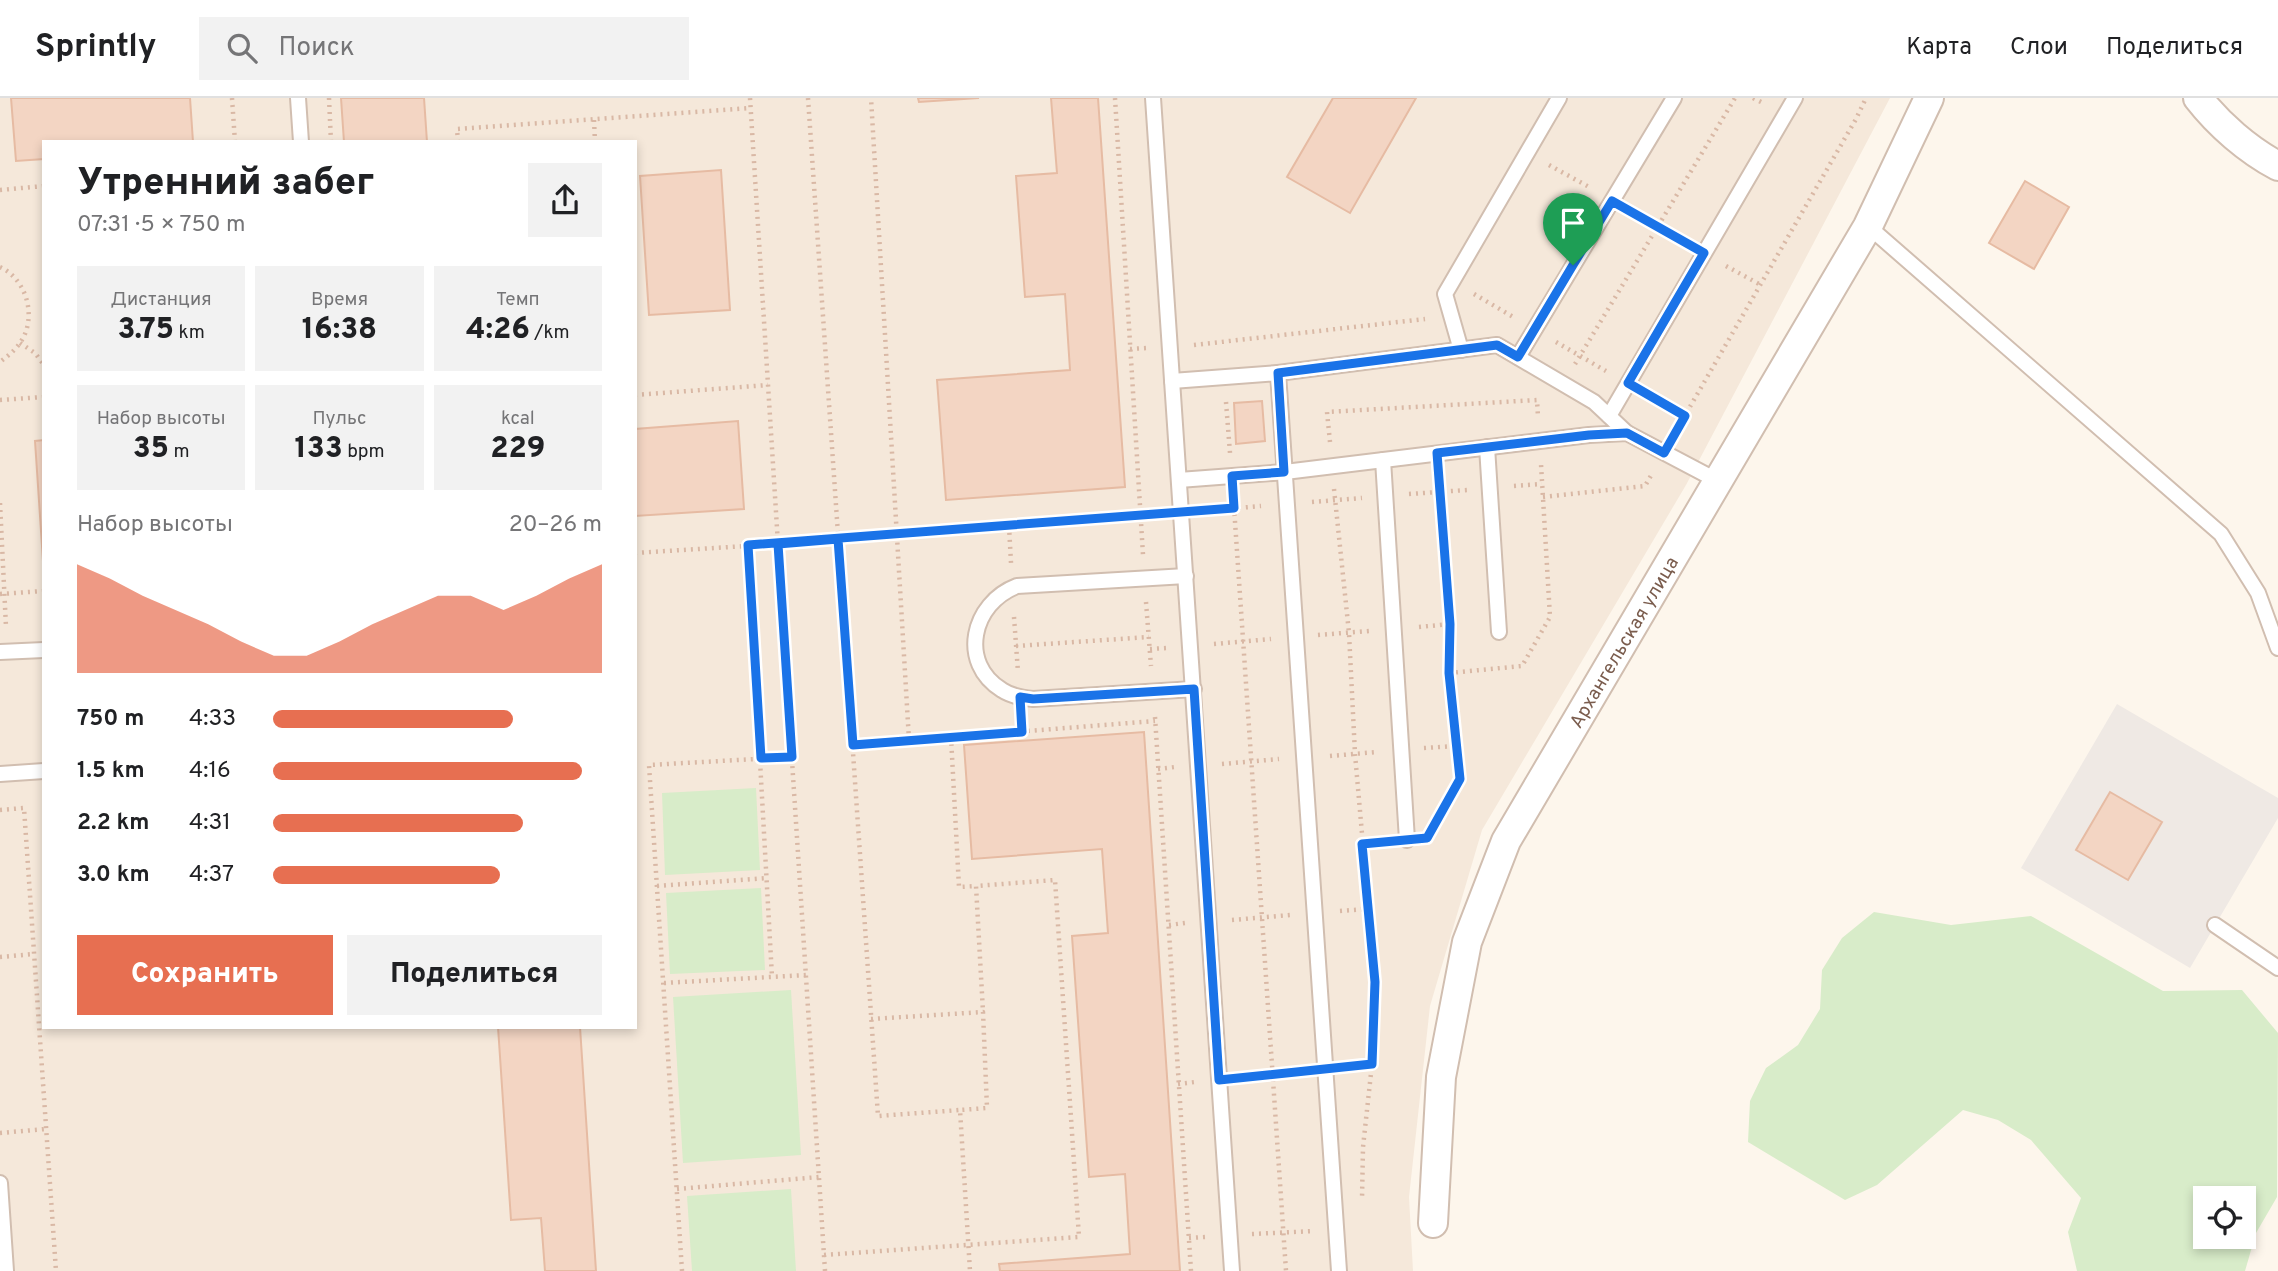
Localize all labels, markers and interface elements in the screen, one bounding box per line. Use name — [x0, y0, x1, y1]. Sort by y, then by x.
search box — [199, 17, 689, 80]
text: Sprintly — [35, 27, 157, 69]
icon: search — [223, 29, 261, 67]
text: Поиск — [279, 32, 355, 65]
text: Карта — [1906, 33, 1972, 63]
text: Слои — [2010, 33, 2068, 63]
text: Поделиться — [2106, 33, 2243, 63]
text: Утренний забег — [77, 160, 374, 209]
button: share — [528, 163, 602, 237]
pin — [1543, 193, 1603, 265]
icon: arrive — [1554, 204, 1592, 242]
text: 07:31 · 5 × 750 m — [77, 211, 245, 240]
text: Дистанция — [111, 288, 212, 312]
text: Время — [311, 288, 368, 312]
text: Темп — [496, 288, 540, 312]
text: 3.75 — [117, 312, 174, 349]
text: 16:38 — [302, 312, 377, 349]
text: 4:26 — [466, 312, 530, 349]
text: km — [174, 321, 205, 345]
text: /km — [530, 321, 570, 345]
text: Набор высоты — [97, 407, 226, 431]
text: Пульс — [312, 407, 367, 431]
text: kcal — [501, 407, 535, 431]
text: 35 — [133, 431, 169, 468]
text: 133 — [294, 431, 343, 468]
text: 229 — [490, 431, 545, 468]
text: m — [169, 440, 190, 464]
text: bpm — [343, 440, 384, 464]
text: Набор высоты — [77, 511, 233, 540]
text: 20–26 m — [509, 511, 602, 540]
street label: Архангельская улица — [1565, 553, 1685, 733]
text: 750 m — [77, 705, 144, 734]
text: 4:33 — [189, 705, 236, 734]
text: 1.5 km — [77, 757, 145, 786]
text: 4:16 — [189, 757, 231, 786]
text: 2.2 km — [77, 809, 150, 838]
text: 4:31 — [189, 809, 231, 838]
text: 3.0 km — [77, 861, 150, 890]
text: 4:37 — [189, 861, 234, 890]
button: Сохранить — [77, 935, 333, 1015]
button: Поделиться — [347, 935, 602, 1015]
map controls — [2193, 1186, 2256, 1249]
button: locate — [2193, 1186, 2256, 1249]

